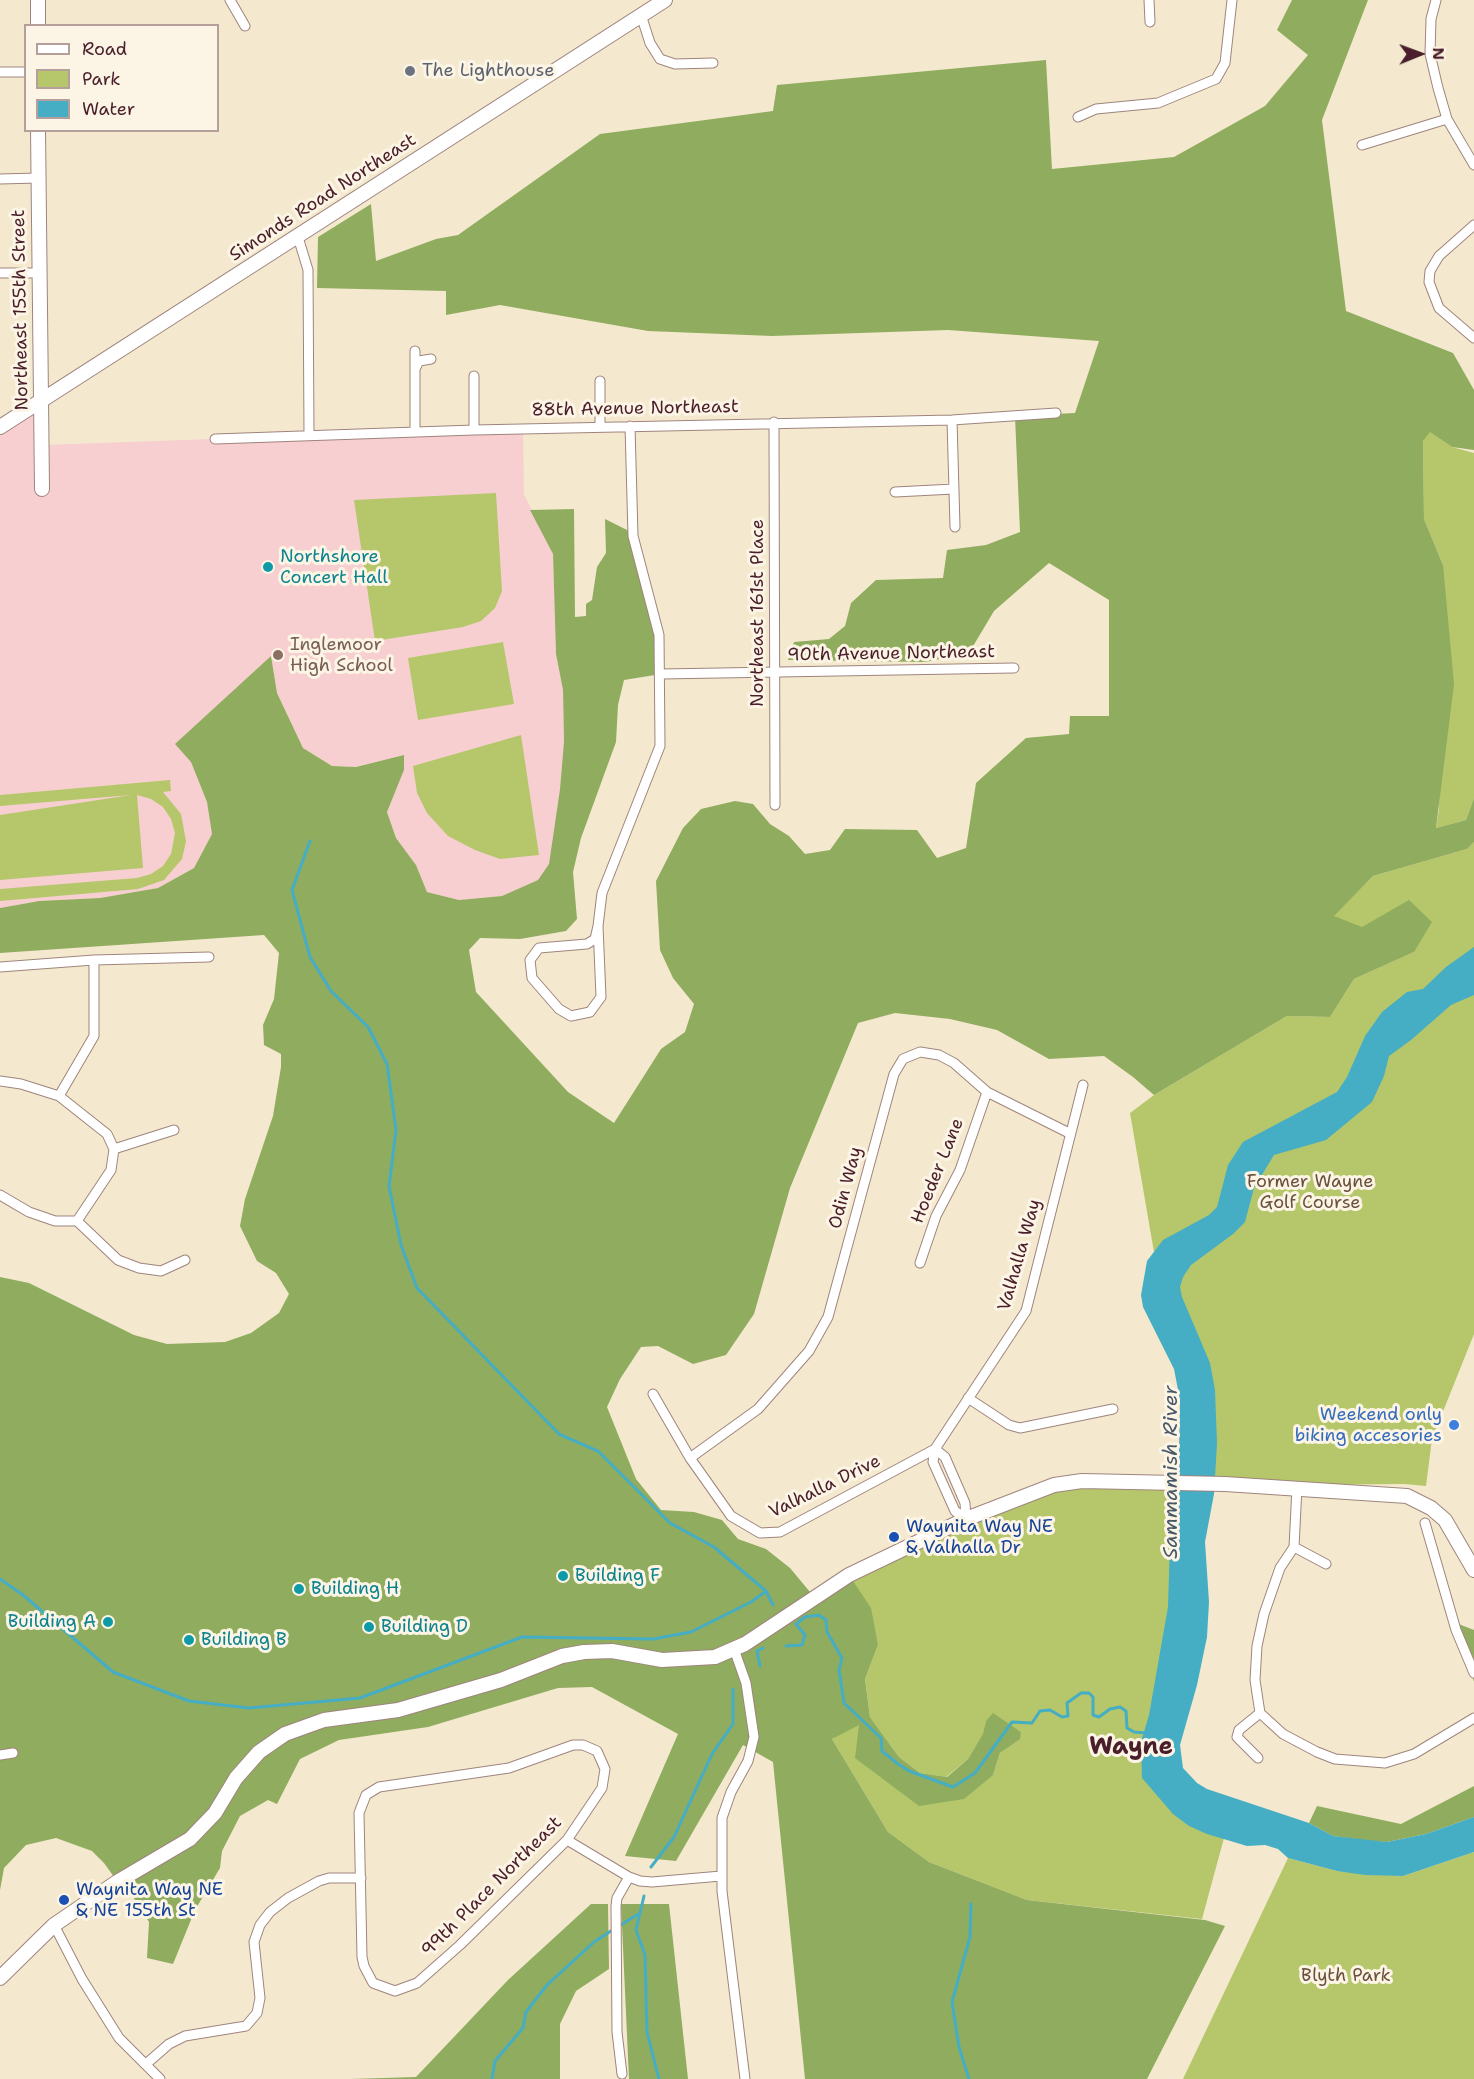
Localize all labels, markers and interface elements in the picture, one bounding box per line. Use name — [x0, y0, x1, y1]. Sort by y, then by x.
legend — [24, 24, 219, 132]
north arrow — [1390, 24, 1450, 84]
text: Road — [82, 37, 127, 61]
text: N — [1428, 47, 1449, 60]
place label: The Lighthouse — [422, 60, 554, 82]
marker: The Lighthouse — [403, 64, 417, 78]
text: Park — [82, 67, 121, 91]
text: Water — [82, 97, 135, 121]
street label: Simonds Road Northeast — [226, 130, 420, 266]
street label: Northeast 155th Street — [8, 209, 34, 411]
street label: 88th Avenue Northeast — [531, 396, 739, 422]
street label: Northeast 161st Place — [747, 519, 769, 707]
place label: Northshore Concert Hall — [280, 546, 388, 588]
marker: Northshore Concert Hall — [261, 560, 275, 574]
place label: Inglemoor High School — [290, 634, 393, 676]
street label: 90th Avenue Northeast — [787, 641, 995, 667]
marker: Inglemoor High School — [271, 648, 285, 662]
street label: Hoeder Lane — [907, 1115, 969, 1227]
street label: Odin Way — [825, 1145, 867, 1231]
park label: Former Wayne Golf Course — [1247, 1171, 1373, 1214]
street label: Valhalla Way — [994, 1197, 1046, 1313]
water label: Sammamish River — [1160, 1385, 1184, 1559]
place label: Weekend only biking accesories — [1295, 1404, 1442, 1446]
marker: Weekend only biking accesories — [1447, 1418, 1461, 1432]
street label: Valhalla Drive — [766, 1451, 884, 1523]
place label: Waynita Way NE & Valhalla Dr — [906, 1516, 1053, 1558]
marker: Waynita Way NE & Valhalla Dr — [887, 1530, 901, 1544]
place label: Building F — [575, 1565, 660, 1587]
marker: Building F — [556, 1569, 570, 1583]
place label: Building H — [311, 1578, 399, 1600]
marker: Building H — [292, 1582, 306, 1596]
place label: Building A — [8, 1611, 96, 1633]
marker: Building A — [101, 1615, 115, 1629]
place label: Building D — [381, 1616, 468, 1638]
marker: Building D — [362, 1620, 376, 1634]
place label: Building B — [201, 1629, 287, 1651]
marker: Building B — [182, 1633, 196, 1647]
district label: Wayne — [1089, 1734, 1173, 1762]
street label: 99th Place Northeast — [417, 1812, 567, 1962]
place label: Waynita Way NE & NE 155th St — [76, 1879, 223, 1922]
marker: Waynita Way NE & NE 155th St — [57, 1893, 71, 1907]
park label: Blyth Park — [1301, 1965, 1391, 1987]

